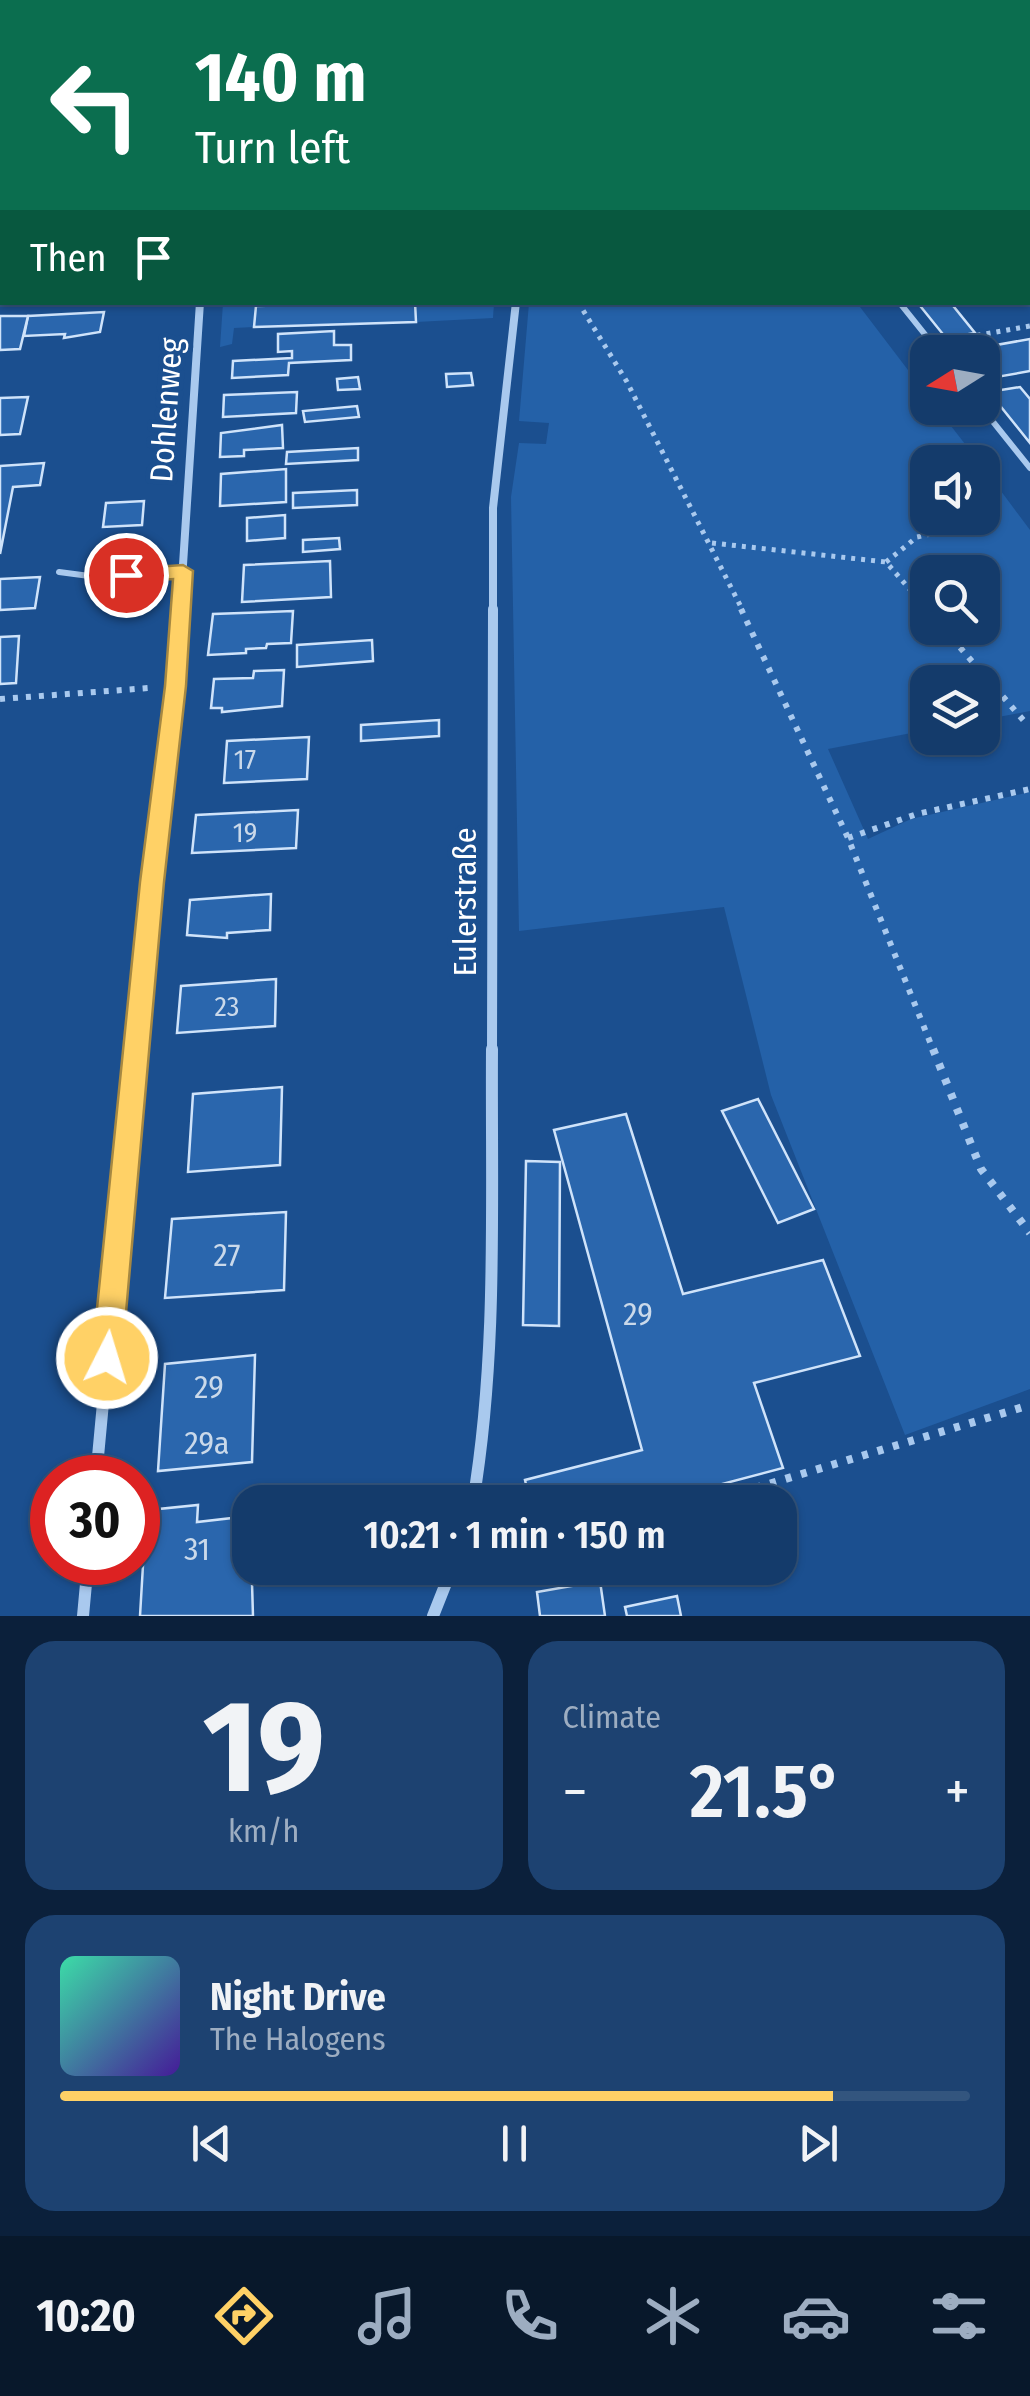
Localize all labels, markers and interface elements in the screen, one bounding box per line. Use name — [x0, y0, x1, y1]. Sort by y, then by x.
text: 140 m — [195, 36, 367, 120]
icon: left — [30, 40, 160, 170]
text: Turn left — [195, 121, 350, 175]
icon: arrive — [126, 230, 181, 285]
text: Then — [30, 235, 106, 281]
north arrow — [910, 335, 1000, 425]
map controls — [910, 335, 1000, 755]
street label: Dohlenweg — [142, 336, 190, 484]
button: sound — [910, 445, 1000, 535]
pin — [84, 533, 169, 618]
icon: arrive — [99, 548, 154, 603]
button: search — [910, 555, 1000, 645]
button: layers — [910, 665, 1000, 755]
house number: 17 — [234, 743, 256, 776]
house number: 19 — [233, 816, 257, 849]
street label: Eulerstraße — [446, 828, 484, 977]
house number: 23 — [215, 990, 239, 1023]
house number: 27 — [214, 1236, 240, 1274]
house number: 29 — [623, 1295, 653, 1333]
position arrow — [55, 1306, 159, 1410]
house number: 29 — [194, 1368, 224, 1406]
house number: 29a — [185, 1424, 229, 1462]
speed limit sign: 30 — [30, 1455, 160, 1585]
text: 10:21 · 1 min · 150 m — [363, 1512, 666, 1558]
house number: 31 — [184, 1530, 210, 1568]
text: 19 — [203, 1669, 325, 1825]
text: Climate — [563, 1698, 661, 1736]
text: 21.5° — [690, 1747, 842, 1837]
text: − — [563, 1759, 587, 1825]
text: + — [945, 1759, 970, 1825]
text: km/h — [228, 1812, 299, 1850]
text: Night Drive — [210, 1974, 386, 2020]
text: The Halogens — [210, 2020, 386, 2058]
icon: previous — [184, 2116, 239, 2171]
icon: pause — [487, 2116, 542, 2171]
icon: next — [791, 2116, 846, 2171]
icon: directions — [209, 2281, 279, 2351]
icon: music — [352, 2281, 422, 2351]
icon: phone — [495, 2281, 565, 2351]
icon: climate — [638, 2281, 708, 2351]
icon: car — [781, 2281, 851, 2351]
icon: filters — [924, 2281, 994, 2351]
text: 10:20 — [36, 2289, 136, 2343]

